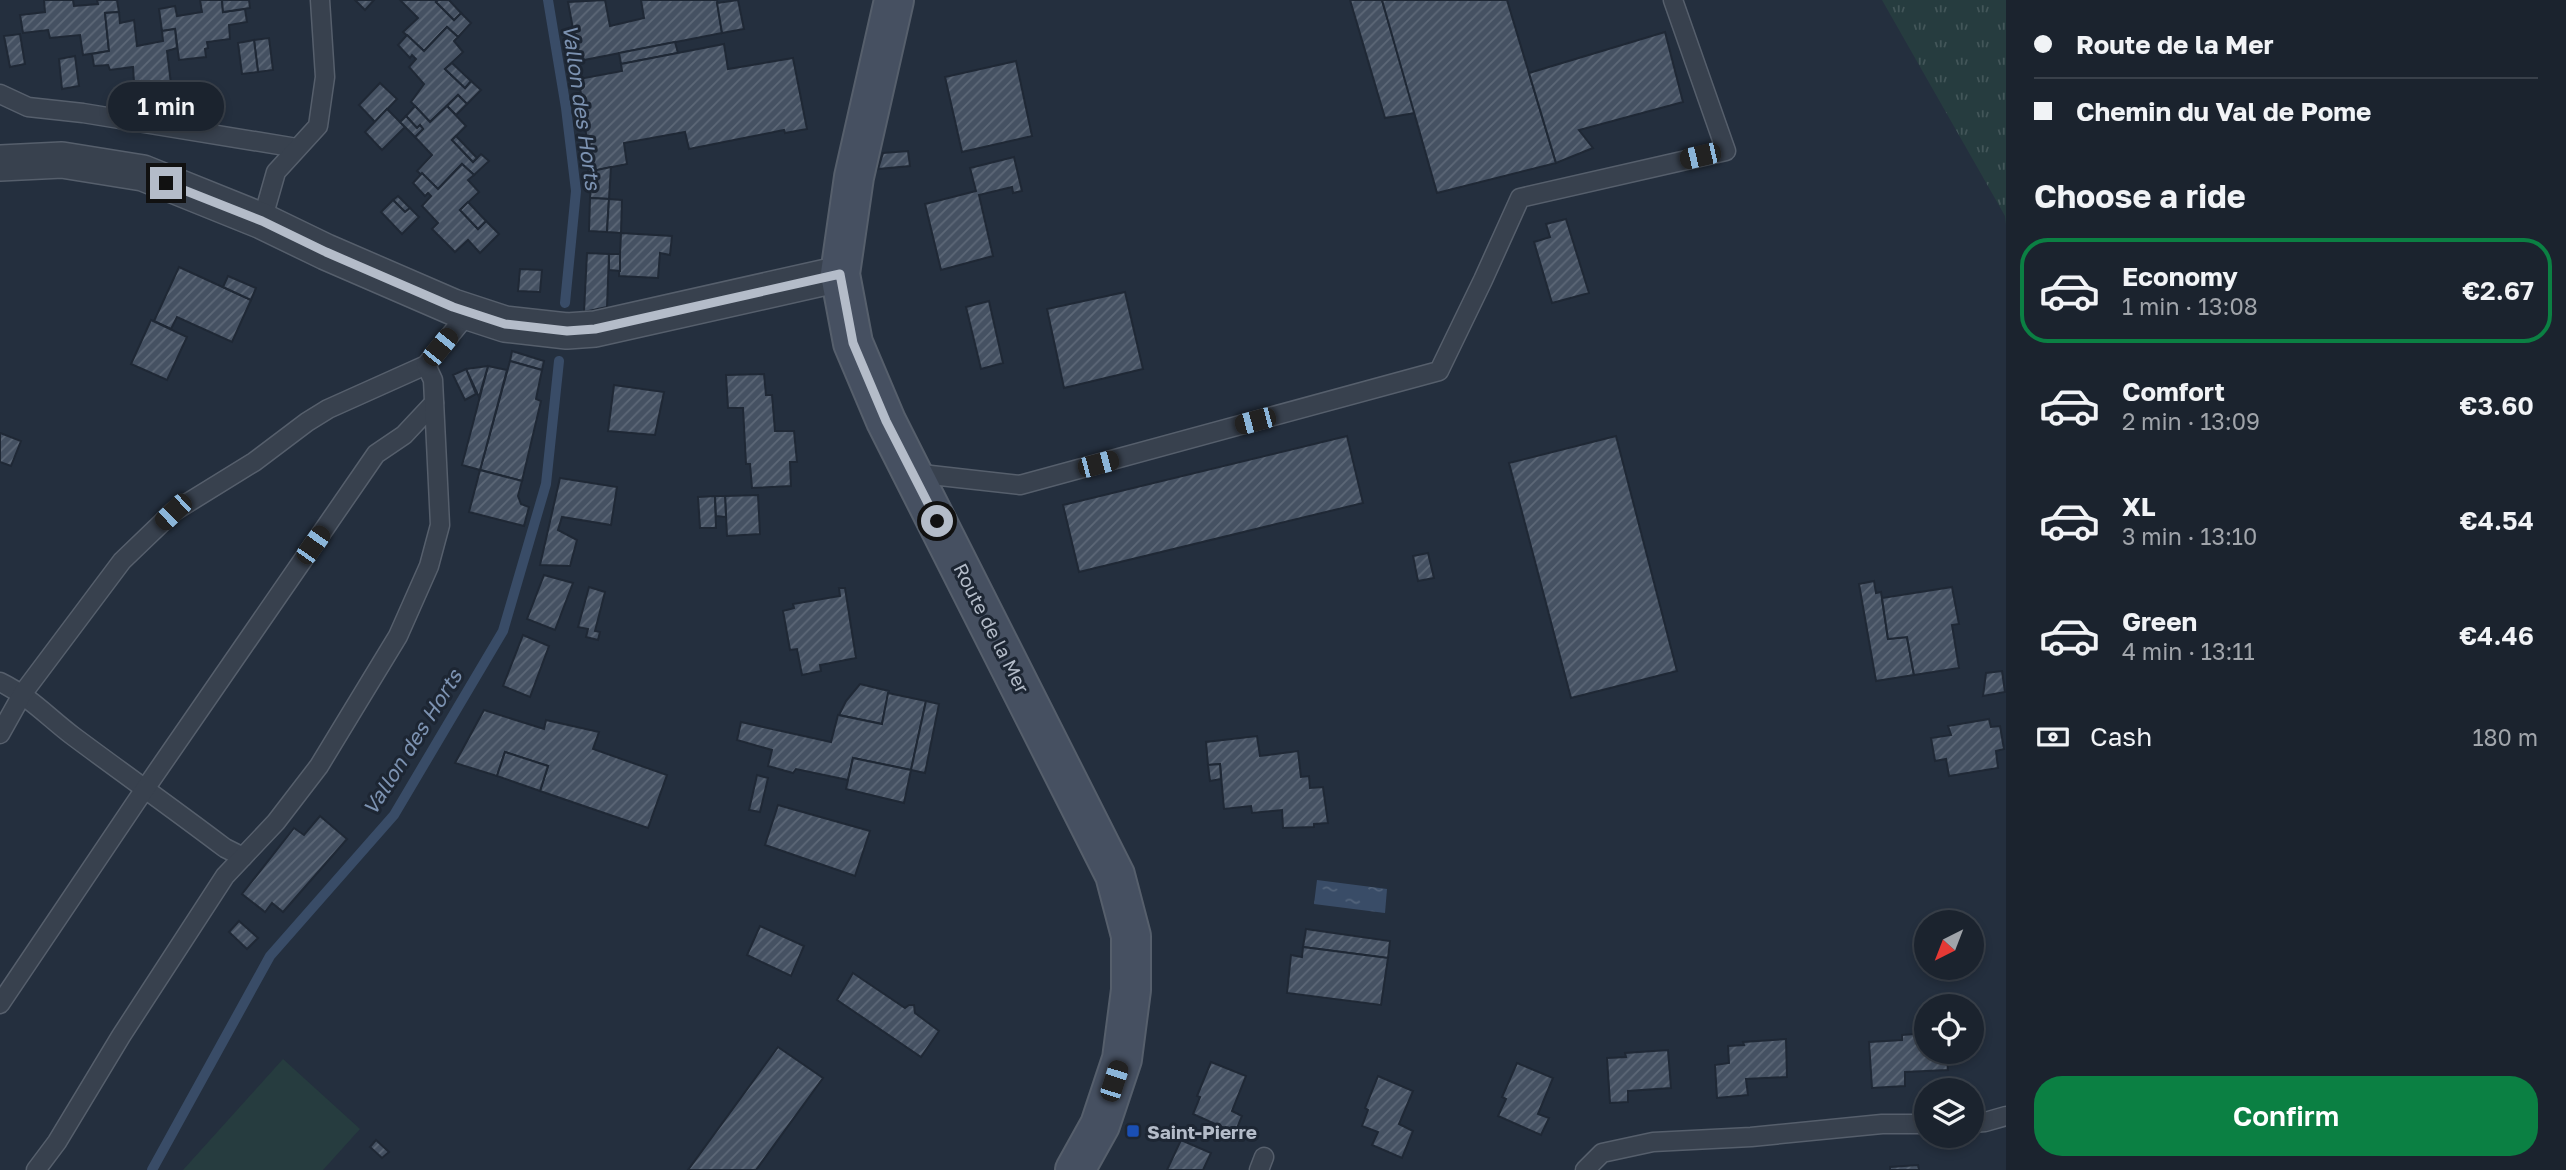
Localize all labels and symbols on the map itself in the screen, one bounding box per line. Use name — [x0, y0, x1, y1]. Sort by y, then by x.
water label: Vallon des Horts — [558, 23, 607, 192]
callout: 1 min — [108, 82, 224, 130]
car — [1678, 141, 1723, 171]
route end — [150, 167, 182, 199]
car — [419, 324, 462, 370]
car — [1232, 405, 1279, 437]
car — [1075, 448, 1122, 480]
car — [151, 490, 196, 534]
route start — [921, 505, 953, 537]
car — [293, 522, 334, 568]
street label: Route de la Mer — [949, 559, 1035, 697]
water label: Vallon des Horts — [357, 664, 468, 820]
north arrow — [1914, 910, 1984, 980]
car — [1098, 1058, 1131, 1104]
place label: Saint-Pierre — [1147, 1120, 1257, 1143]
marker: Saint-Pierre — [1125, 1123, 1141, 1139]

